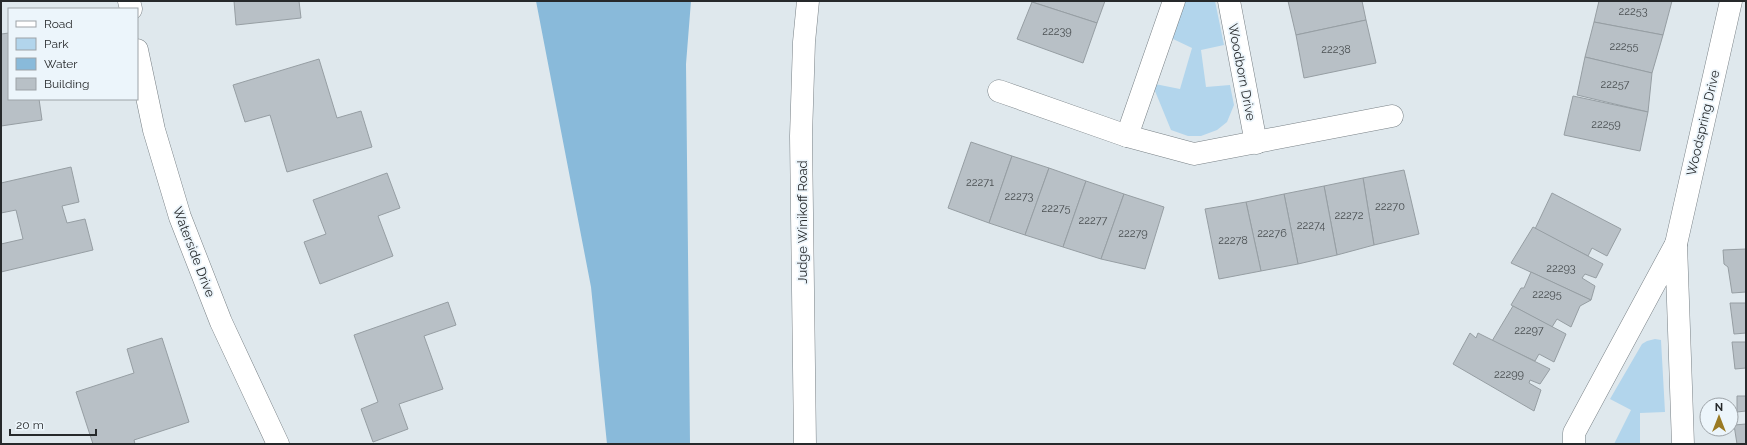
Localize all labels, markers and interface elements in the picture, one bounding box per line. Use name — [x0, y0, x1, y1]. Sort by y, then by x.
house number: 22253 — [1618, 5, 1648, 18]
legend — [8, 8, 138, 100]
text: Road — [44, 17, 73, 31]
street label: Woodborn Drive — [1225, 22, 1259, 122]
house number: 22239 — [1042, 25, 1072, 38]
text: Park — [44, 37, 69, 51]
house number: 22255 — [1609, 40, 1639, 53]
house number: 22238 — [1321, 43, 1351, 56]
text: Water — [44, 57, 78, 71]
street label: Woodspring Drive — [1684, 68, 1723, 177]
text: Building — [44, 77, 90, 91]
house number: 22257 — [1600, 78, 1630, 91]
house number: 22259 — [1591, 118, 1621, 131]
street label: Judge Winikoff Road — [795, 160, 810, 284]
house number: 22271 — [966, 176, 994, 189]
house number: 22273 — [1005, 190, 1034, 203]
house number: 22270 — [1375, 200, 1405, 213]
house number: 22275 — [1042, 202, 1070, 215]
street label: Waterside Drive — [170, 205, 218, 300]
house number: 22272 — [1335, 209, 1364, 222]
house number: 22277 — [1079, 214, 1108, 227]
house number: 22274 — [1297, 219, 1325, 232]
house number: 22279 — [1118, 227, 1148, 240]
house number: 22276 — [1257, 227, 1287, 240]
house number: 22278 — [1218, 234, 1248, 247]
house number: 22293 — [1546, 262, 1576, 275]
house number: 22295 — [1532, 288, 1562, 301]
house number: 22297 — [1514, 324, 1544, 337]
house number: 22299 — [1494, 368, 1524, 381]
north arrow — [1699, 397, 1739, 437]
text: N — [1715, 401, 1723, 414]
scale bar — [10, 411, 96, 437]
text: 20 m — [16, 418, 44, 432]

